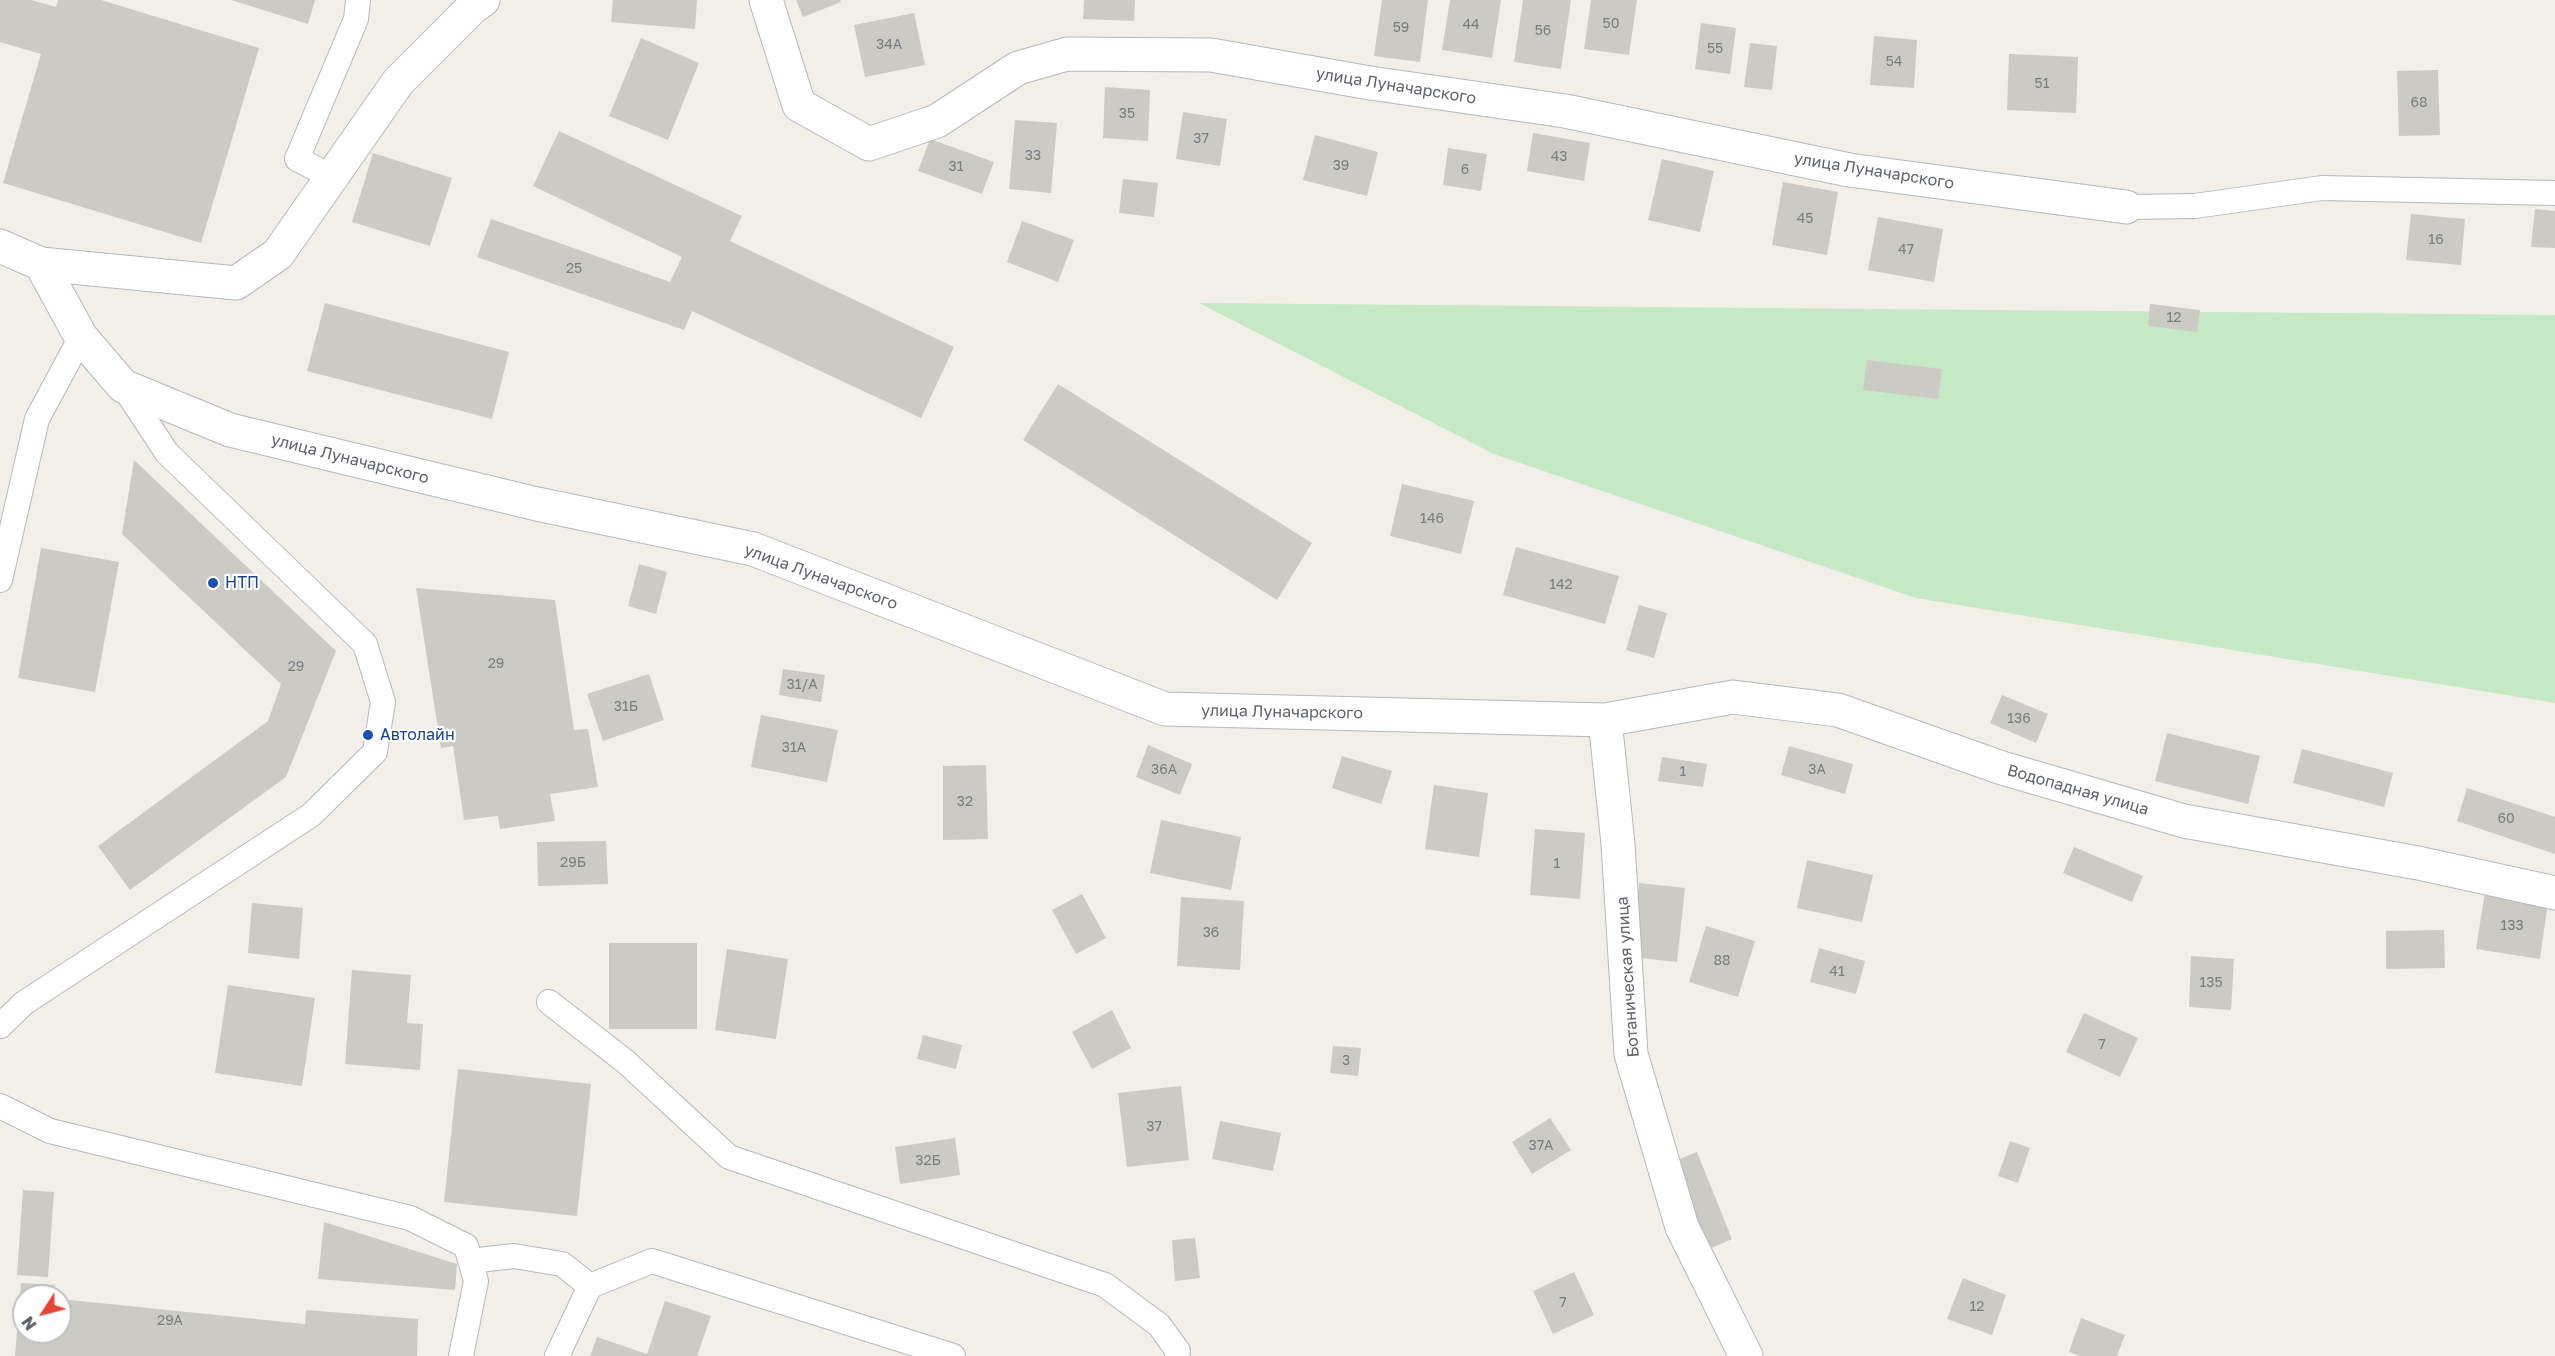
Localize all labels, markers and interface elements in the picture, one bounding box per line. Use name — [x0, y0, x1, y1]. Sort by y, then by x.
house number: 50 — [1603, 16, 1619, 32]
house number: 44 — [1462, 17, 1480, 33]
house number: 59 — [1393, 20, 1409, 36]
house number: 56 — [1535, 23, 1551, 39]
house number: 34А — [876, 37, 902, 53]
house number: 55 — [1707, 41, 1723, 57]
house number: 54 — [1886, 54, 1902, 70]
street label: улица Луначарского — [1315, 64, 1477, 108]
house number: 51 — [2035, 76, 2049, 92]
house number: 68 — [2410, 95, 2428, 111]
house number: 35 — [1119, 106, 1135, 122]
house number: 37 — [1193, 131, 1209, 147]
house number: 33 — [1025, 148, 1041, 164]
house number: 43 — [1551, 149, 1567, 165]
street label: улица Луначарского — [1793, 149, 1955, 193]
house number: 39 — [1333, 158, 1349, 174]
house number: 31 — [949, 159, 963, 175]
house number: 6 — [1461, 162, 1469, 178]
house number: 45 — [1797, 211, 1813, 227]
house number: 16 — [2428, 232, 2444, 248]
house number: 47 — [1898, 242, 1914, 258]
house number: 25 — [566, 261, 582, 277]
house number: 12 — [2167, 310, 2181, 326]
street label: улица Луначарского — [269, 430, 431, 488]
house number: 146 — [1420, 511, 1444, 527]
street label: улица Луначарского — [742, 540, 900, 614]
place label: НТП — [225, 573, 259, 593]
marker: НТП — [206, 576, 220, 590]
house number: 142 — [1549, 577, 1573, 593]
house number: 29 — [488, 656, 504, 672]
house number: 29 — [288, 659, 304, 675]
house number: 31/А — [786, 677, 818, 693]
house number: 31Б — [614, 699, 638, 715]
street label: улица Луначарского — [1201, 701, 1363, 723]
house number: 136 — [2007, 711, 2031, 727]
place label: Автолайн — [380, 725, 455, 745]
marker: Автолайн — [361, 728, 375, 742]
house number: 31А — [782, 740, 806, 756]
street label: Водопадная улица — [2005, 761, 2151, 819]
house number: 36А — [1151, 762, 1177, 778]
house number: 3А — [1808, 762, 1826, 778]
house number: 1 — [1680, 764, 1686, 780]
house number: 32 — [957, 794, 973, 810]
house number: 60 — [2497, 811, 2515, 827]
house number: 29Б — [560, 855, 586, 871]
house number: 1 — [1554, 856, 1560, 872]
street label: Ботаническая улица — [1613, 896, 1643, 1058]
house number: 133 — [2500, 918, 2524, 934]
house number: 36 — [1203, 925, 1219, 941]
house number: 88 — [1713, 953, 1731, 969]
house number: 41 — [1829, 964, 1845, 980]
house number: 135 — [2199, 975, 2223, 991]
house number: 7 — [2098, 1037, 2106, 1053]
house number: 3 — [1342, 1053, 1350, 1069]
house number: 37 — [1146, 1119, 1162, 1135]
house number: 37А — [1529, 1138, 1553, 1154]
house number: 32Б — [915, 1153, 941, 1169]
north arrow — [12, 1284, 72, 1344]
house number: 7 — [1559, 1295, 1567, 1311]
house number: 12 — [1970, 1299, 1984, 1315]
text: N — [17, 1313, 41, 1334]
house number: 29А — [157, 1313, 183, 1329]

